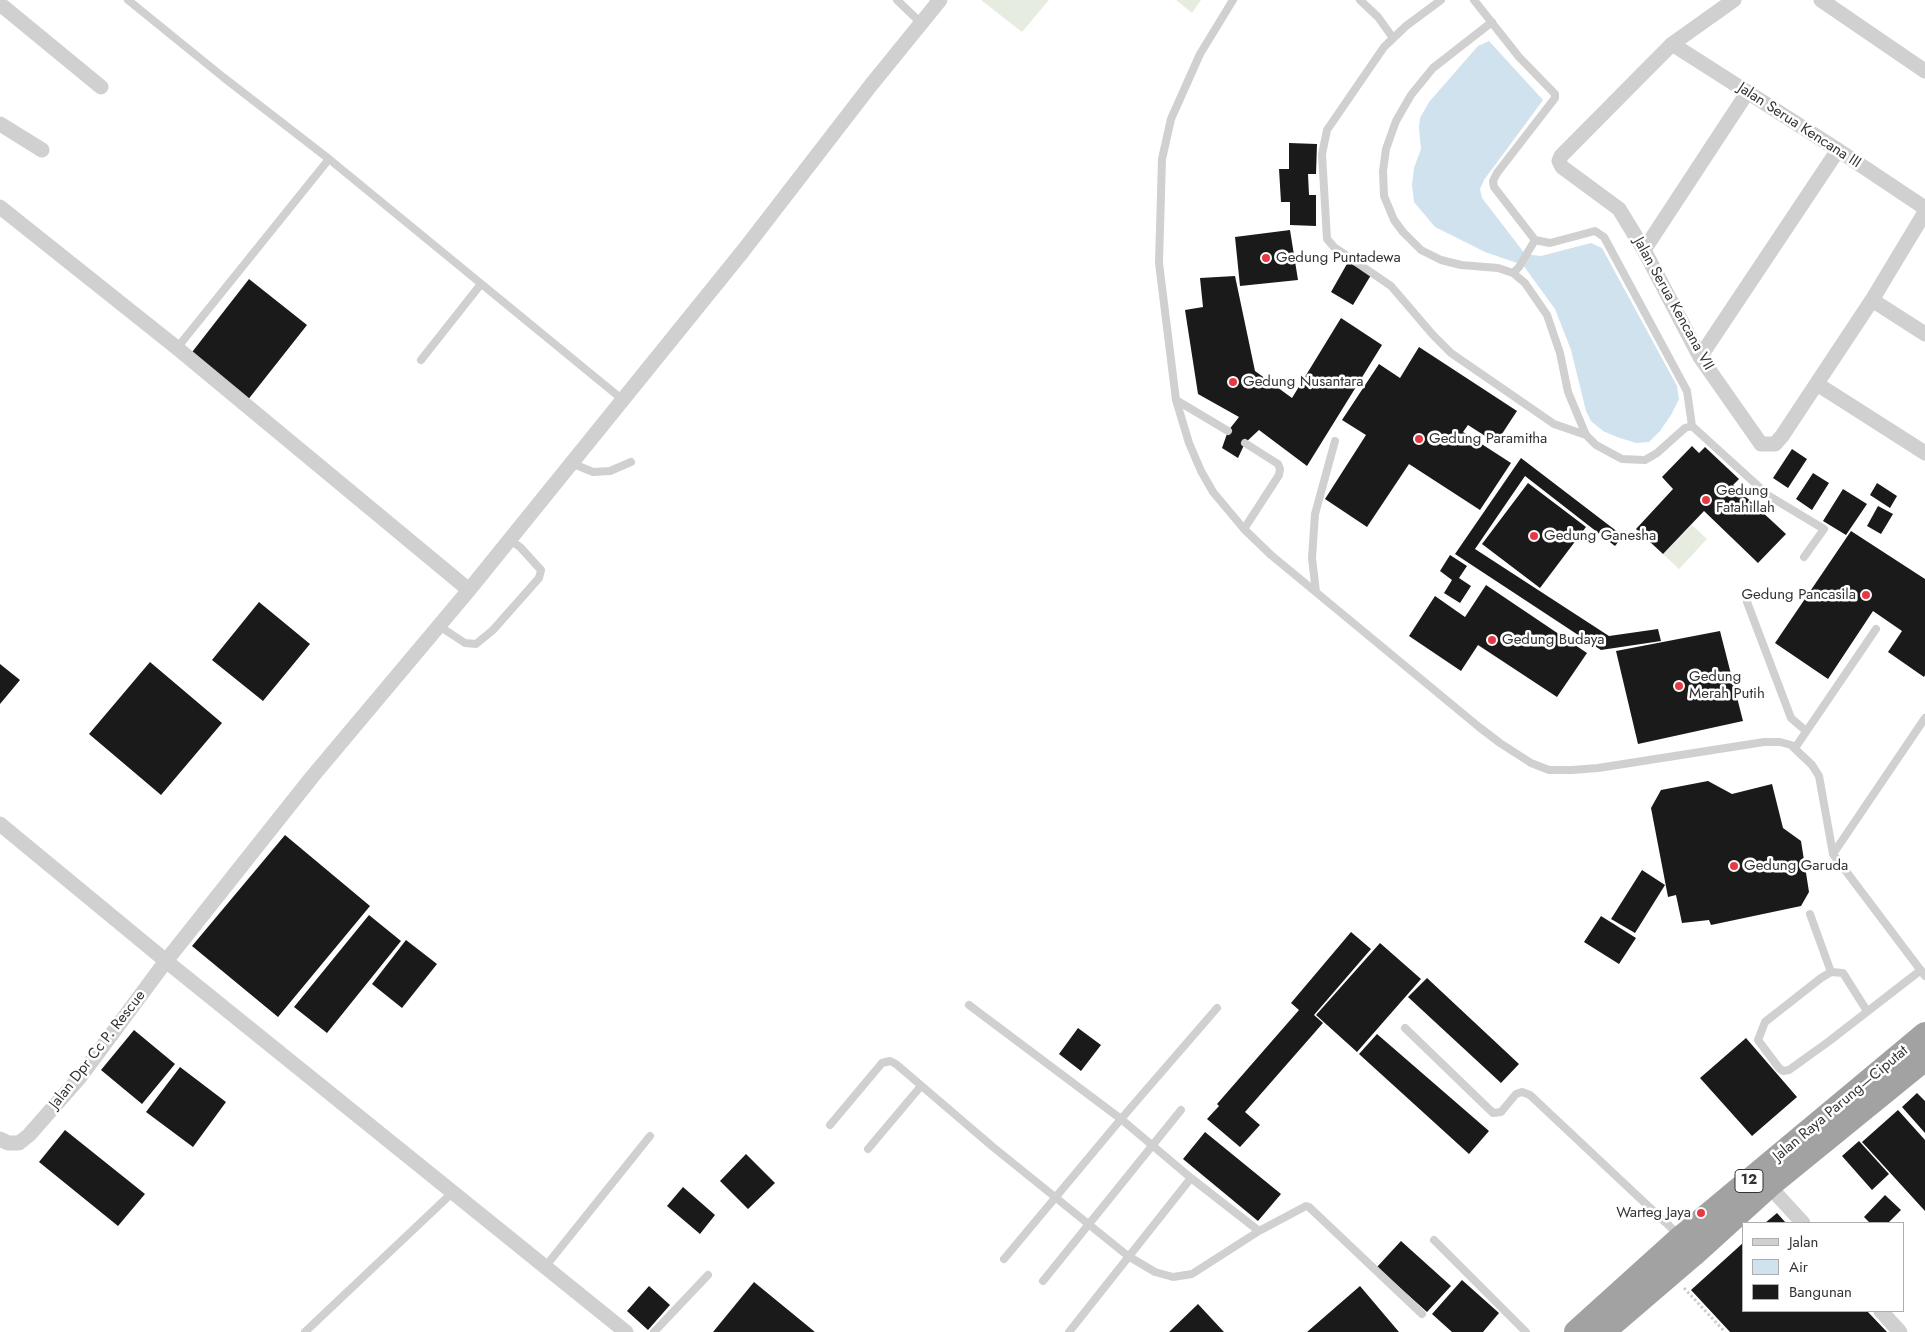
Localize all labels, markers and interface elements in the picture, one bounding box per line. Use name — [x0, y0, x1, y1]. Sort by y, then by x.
street label: Jalan Serua Kencana III — [1734, 79, 1864, 173]
street label: Jalan Serua Kencana VII — [1629, 234, 1717, 374]
place label: Gedung Puntadewa — [1276, 249, 1401, 267]
marker: Gedung Puntadewa — [1260, 252, 1272, 264]
place label: Gedung Nusantara — [1243, 373, 1364, 391]
marker: Gedung Nusantara — [1227, 376, 1239, 388]
place label: Gedung Paramitha — [1429, 430, 1547, 448]
marker: Gedung Paramitha — [1413, 433, 1425, 445]
place label: Gedung Fatahillah — [1716, 482, 1775, 517]
marker: Gedung Fatahillah — [1700, 494, 1712, 506]
place label: Gedung Ganesha — [1544, 527, 1656, 545]
marker: Gedung Ganesha — [1528, 530, 1540, 542]
place label: Gedung Pancasila — [1741, 586, 1856, 604]
marker: Gedung Pancasila — [1860, 589, 1872, 601]
place label: Gedung Budaya — [1502, 631, 1604, 649]
marker: Gedung Budaya — [1486, 634, 1498, 646]
place label: Gedung Merah Putih — [1689, 668, 1765, 703]
marker: Gedung Merah Putih — [1673, 680, 1685, 692]
place label: Gedung Garuda — [1744, 857, 1848, 875]
marker: Gedung Garuda — [1728, 860, 1740, 872]
street label: Jalan Dpr Cc P. Rescue — [46, 987, 150, 1113]
street label: Jalan Raya Parung—Ciputat — [1770, 1042, 1912, 1166]
road number: 12 — [1735, 1170, 1763, 1192]
place label: Warteg Jaya — [1616, 1204, 1691, 1222]
marker: Warteg Jaya — [1695, 1207, 1707, 1219]
legend — [1742, 1222, 1905, 1312]
text: Jalan — [1789, 1231, 1818, 1253]
text: Air — [1789, 1256, 1808, 1278]
text: Bangunan — [1789, 1281, 1852, 1303]

